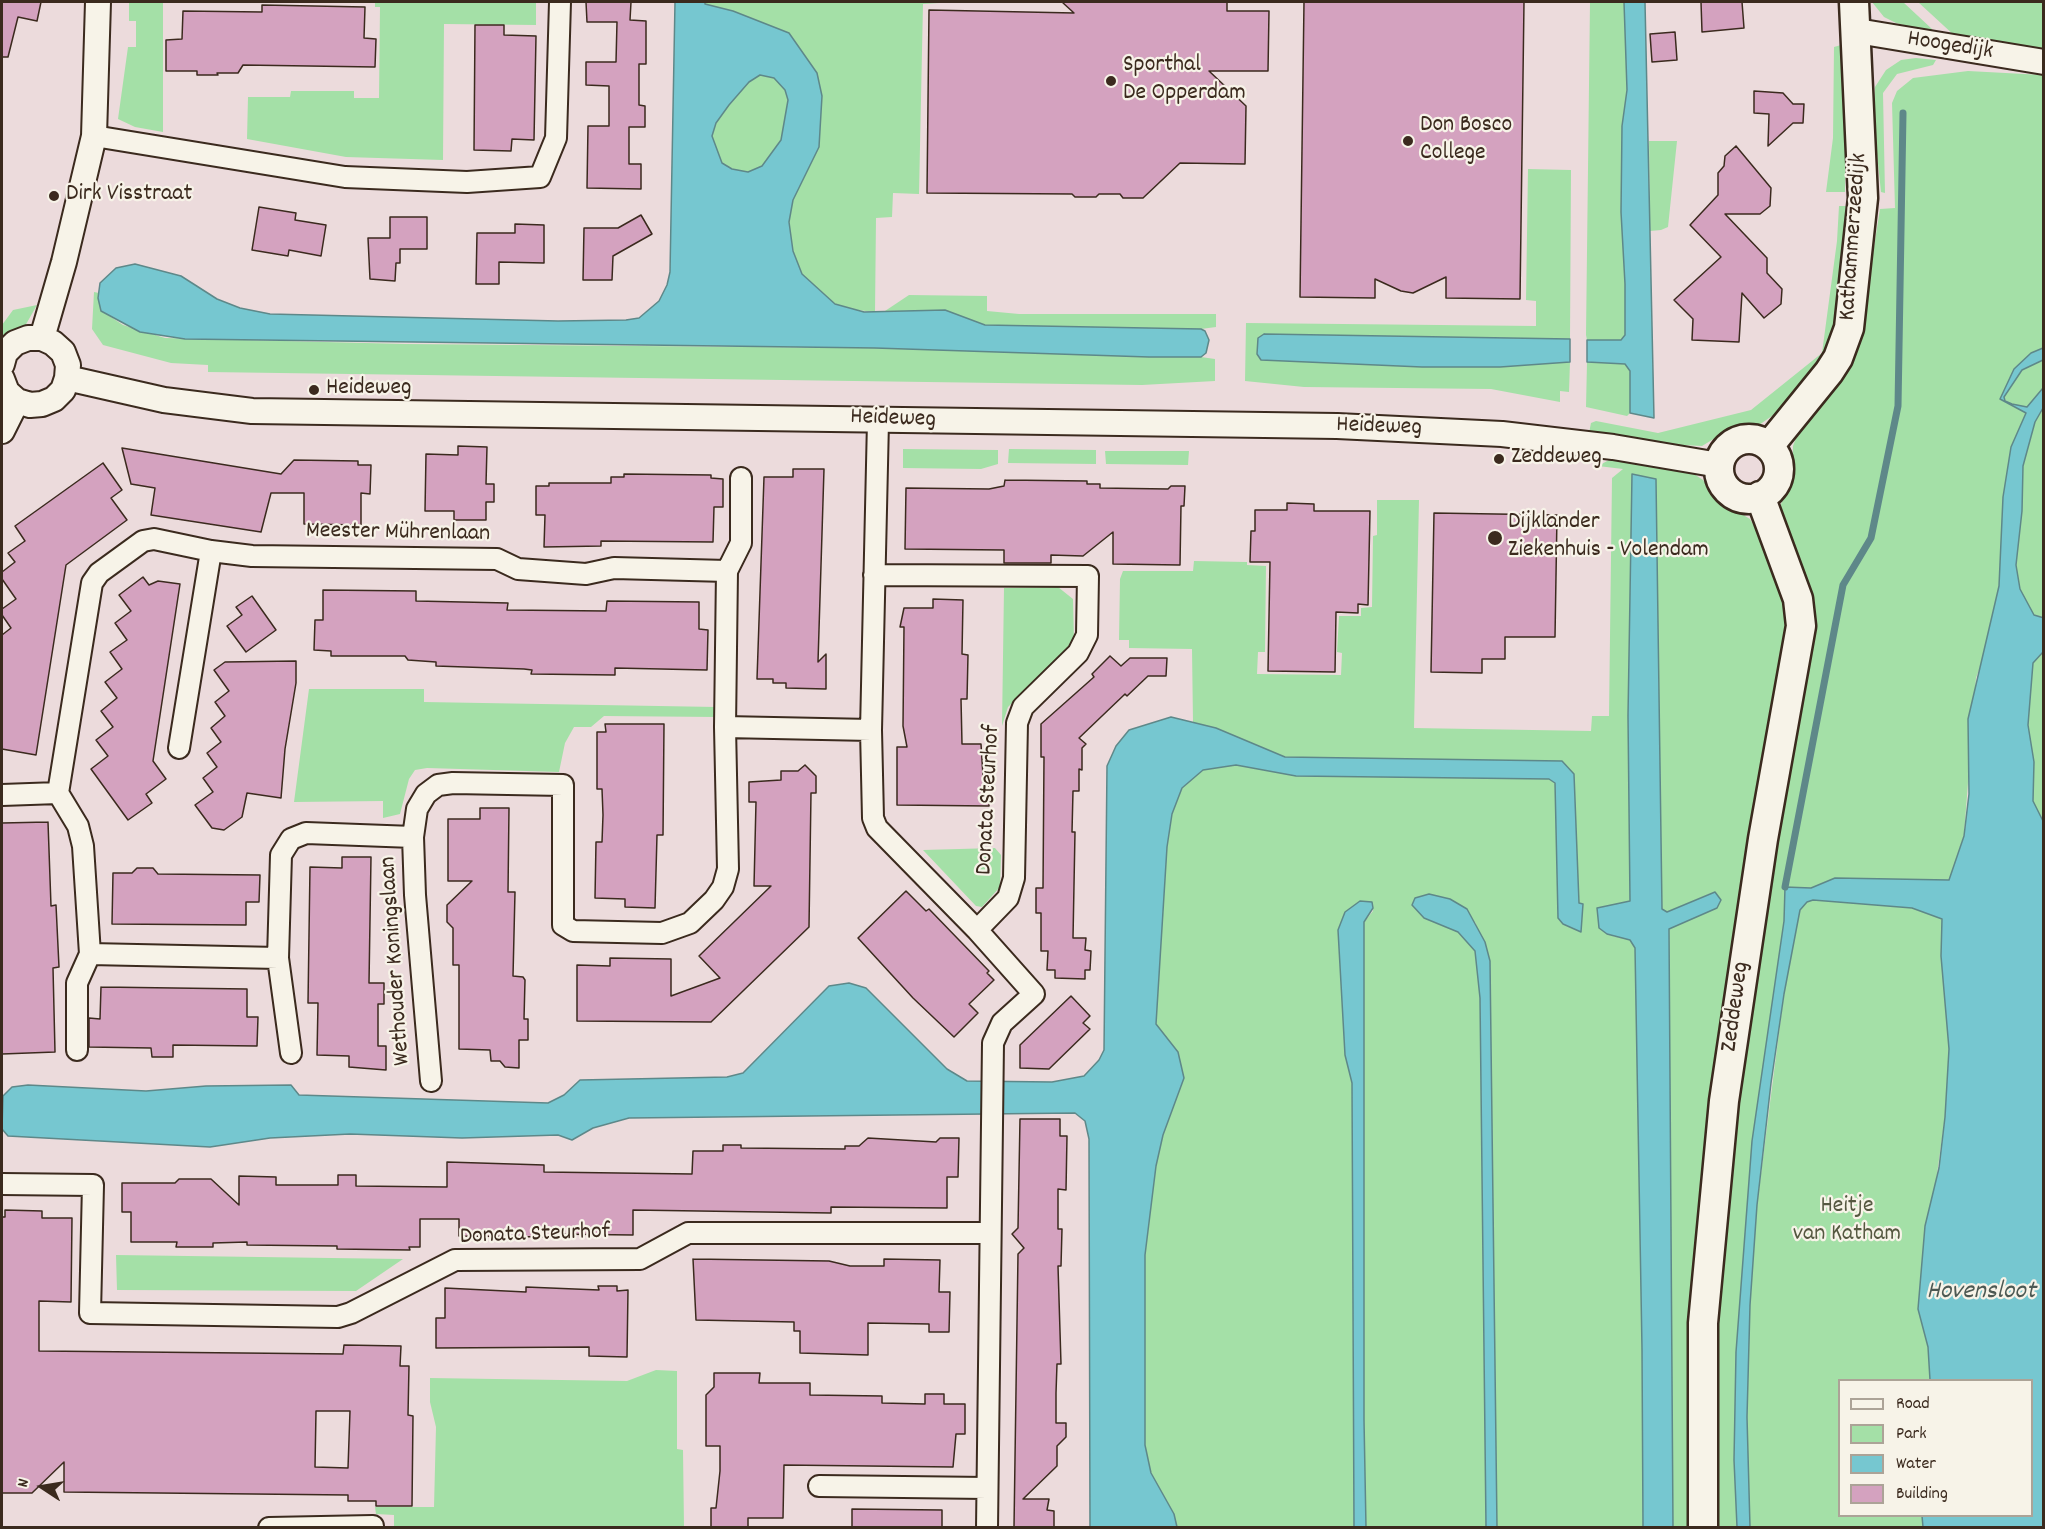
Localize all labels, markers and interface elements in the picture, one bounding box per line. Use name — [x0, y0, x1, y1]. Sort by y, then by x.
street label: Hoogedijk — [1905, 26, 1995, 68]
place label: Sporthal De Opperdam — [1123, 53, 1246, 109]
marker: Sporthal De Opperdam — [1104, 74, 1118, 88]
place label: Don Bosco College — [1420, 113, 1512, 169]
marker: Don Bosco College — [1401, 134, 1415, 148]
street label: Kathammerzeedijk — [1835, 152, 1875, 322]
place label: Dirk Visstraat — [66, 182, 192, 210]
marker: Dirk Visstraat — [47, 189, 61, 203]
place label: Heideweg — [326, 376, 412, 404]
marker: Heideweg — [307, 383, 321, 397]
street label: Heideweg — [850, 404, 936, 436]
street label: Heideweg — [1336, 412, 1422, 444]
place label: Zeddeweg — [1511, 445, 1602, 473]
marker: Zeddeweg — [1492, 452, 1506, 466]
place label: Dijklander Ziekenhuis - Volendam — [1508, 510, 1709, 566]
street label: Meester Mührenlaan — [306, 518, 490, 550]
marker: Dijklander Ziekenhuis - Volendam — [1486, 529, 1504, 547]
street label: Donata Steurhof — [972, 724, 1008, 876]
street label: Wethouder Koningslaan — [375, 855, 419, 1067]
street label: Zeddeweg — [1716, 960, 1758, 1054]
park label: Heitje van Katham — [1793, 1194, 1901, 1250]
street label: Donata Steurhof — [459, 1219, 611, 1253]
water label: Hovensloot — [1926, 1277, 2036, 1309]
legend — [1838, 1379, 2033, 1517]
text: Road — [1896, 1392, 1930, 1417]
text: Park — [1896, 1422, 1927, 1447]
text: Water — [1896, 1452, 1936, 1477]
north arrow — [12, 1457, 72, 1517]
text: N — [12, 1477, 36, 1489]
text: Building — [1896, 1482, 1948, 1507]

